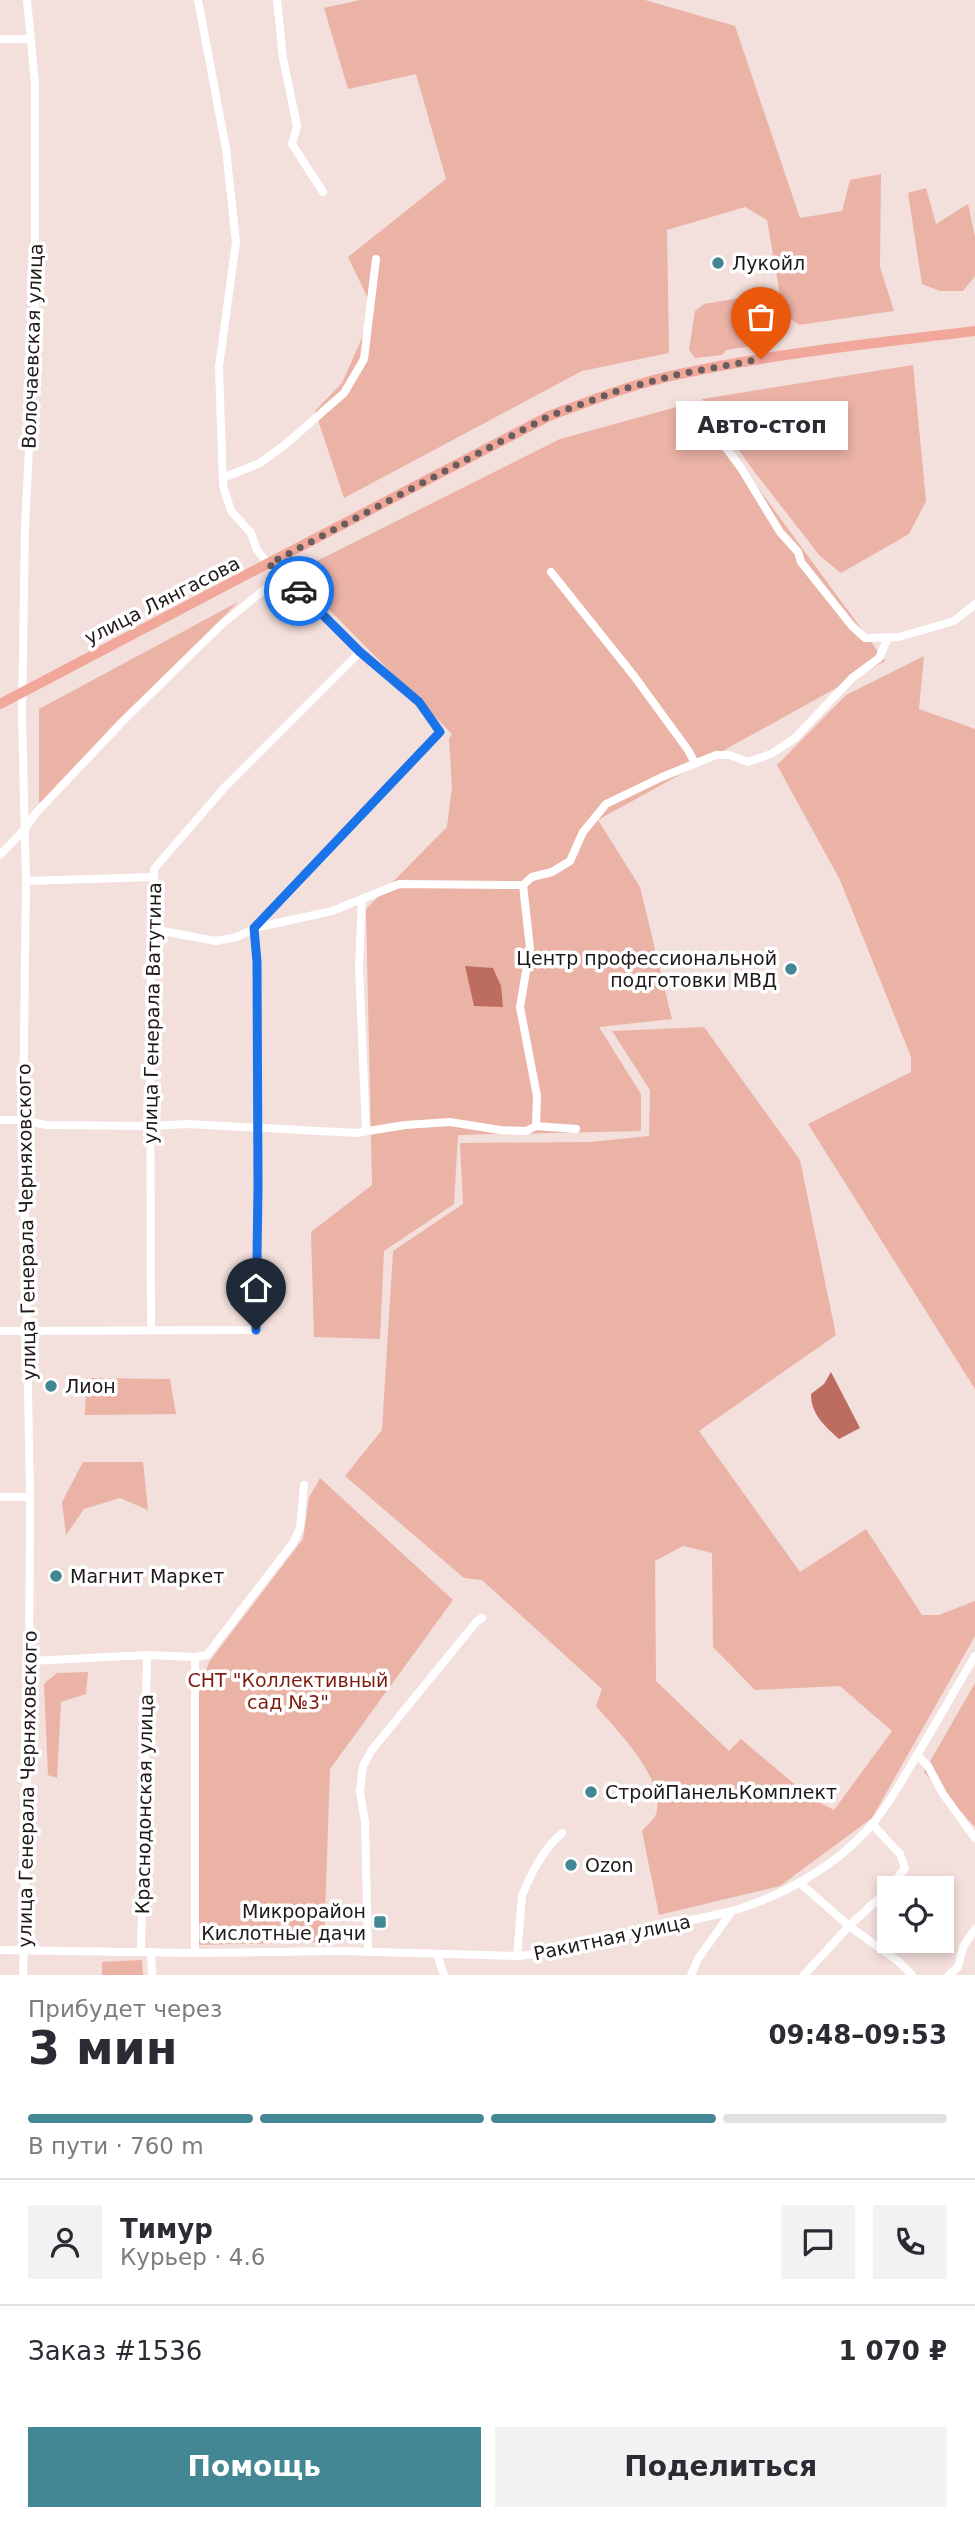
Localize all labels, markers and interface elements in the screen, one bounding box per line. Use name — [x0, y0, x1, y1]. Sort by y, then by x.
street label: Волочаевская улица — [17, 243, 47, 449]
place label: Лукойл — [732, 252, 805, 274]
marker: Лукойл — [710, 255, 726, 271]
pin — [731, 287, 791, 359]
icon: bag — [742, 298, 780, 336]
callout: Авто-стоп — [675, 401, 847, 450]
text: Авто-стоп — [697, 412, 827, 438]
street label: улица Лянгасова — [81, 551, 243, 649]
courier — [264, 556, 334, 626]
icon: car — [280, 572, 318, 610]
street label: улица Генерала Ватутина — [139, 882, 165, 1144]
place label: Центр профессиональной подготовки МВД — [516, 947, 777, 991]
marker: Центр профессиональной подготовки МВД — [783, 961, 799, 977]
street label: улица Генерала Черняховского — [12, 1063, 40, 1381]
pin — [226, 1258, 286, 1330]
icon: home — [237, 1269, 275, 1307]
place label: Лион — [65, 1375, 116, 1397]
marker: Лион — [43, 1378, 59, 1394]
place label: Магнит Маркет — [70, 1565, 224, 1587]
marker: Магнит Маркет — [48, 1568, 64, 1584]
street label: улица Генерала Черняховского — [13, 1630, 41, 1948]
park label: СНТ "Коллективный сад №3" — [188, 1669, 388, 1713]
street label: Краснодонская улица — [131, 1694, 157, 1914]
place label: СтройПанельКомплект — [605, 1781, 837, 1803]
marker: СтройПанельКомплект — [583, 1784, 599, 1800]
place label: Ozon — [585, 1854, 634, 1876]
marker: Ozon — [563, 1857, 579, 1873]
map controls — [877, 1876, 954, 1953]
button: locate — [877, 1876, 954, 1953]
place label: Микрорайон Кислотные дачи — [201, 1900, 366, 1944]
street label: Ракитная улица — [532, 1910, 692, 1964]
marker: Микрорайон Кислотные дачи — [372, 1914, 388, 1930]
text: Прибудет через — [28, 1996, 222, 2022]
text: 09:48–09:53 — [768, 2020, 947, 2050]
text: 3 мин — [28, 2021, 178, 2075]
text: В пути · 760 m — [28, 2133, 204, 2159]
button: person — [28, 2205, 102, 2279]
button: chat — [781, 2205, 855, 2279]
button: phone — [873, 2205, 947, 2279]
text: Тимур — [120, 2214, 213, 2244]
text: Курьер · 4.6 — [120, 2244, 265, 2270]
text: Заказ #1536 — [28, 2336, 202, 2366]
text: 1 070 ₽ — [838, 2336, 947, 2366]
button: Помощь — [28, 2427, 481, 2507]
button: Поделиться — [495, 2427, 947, 2507]

